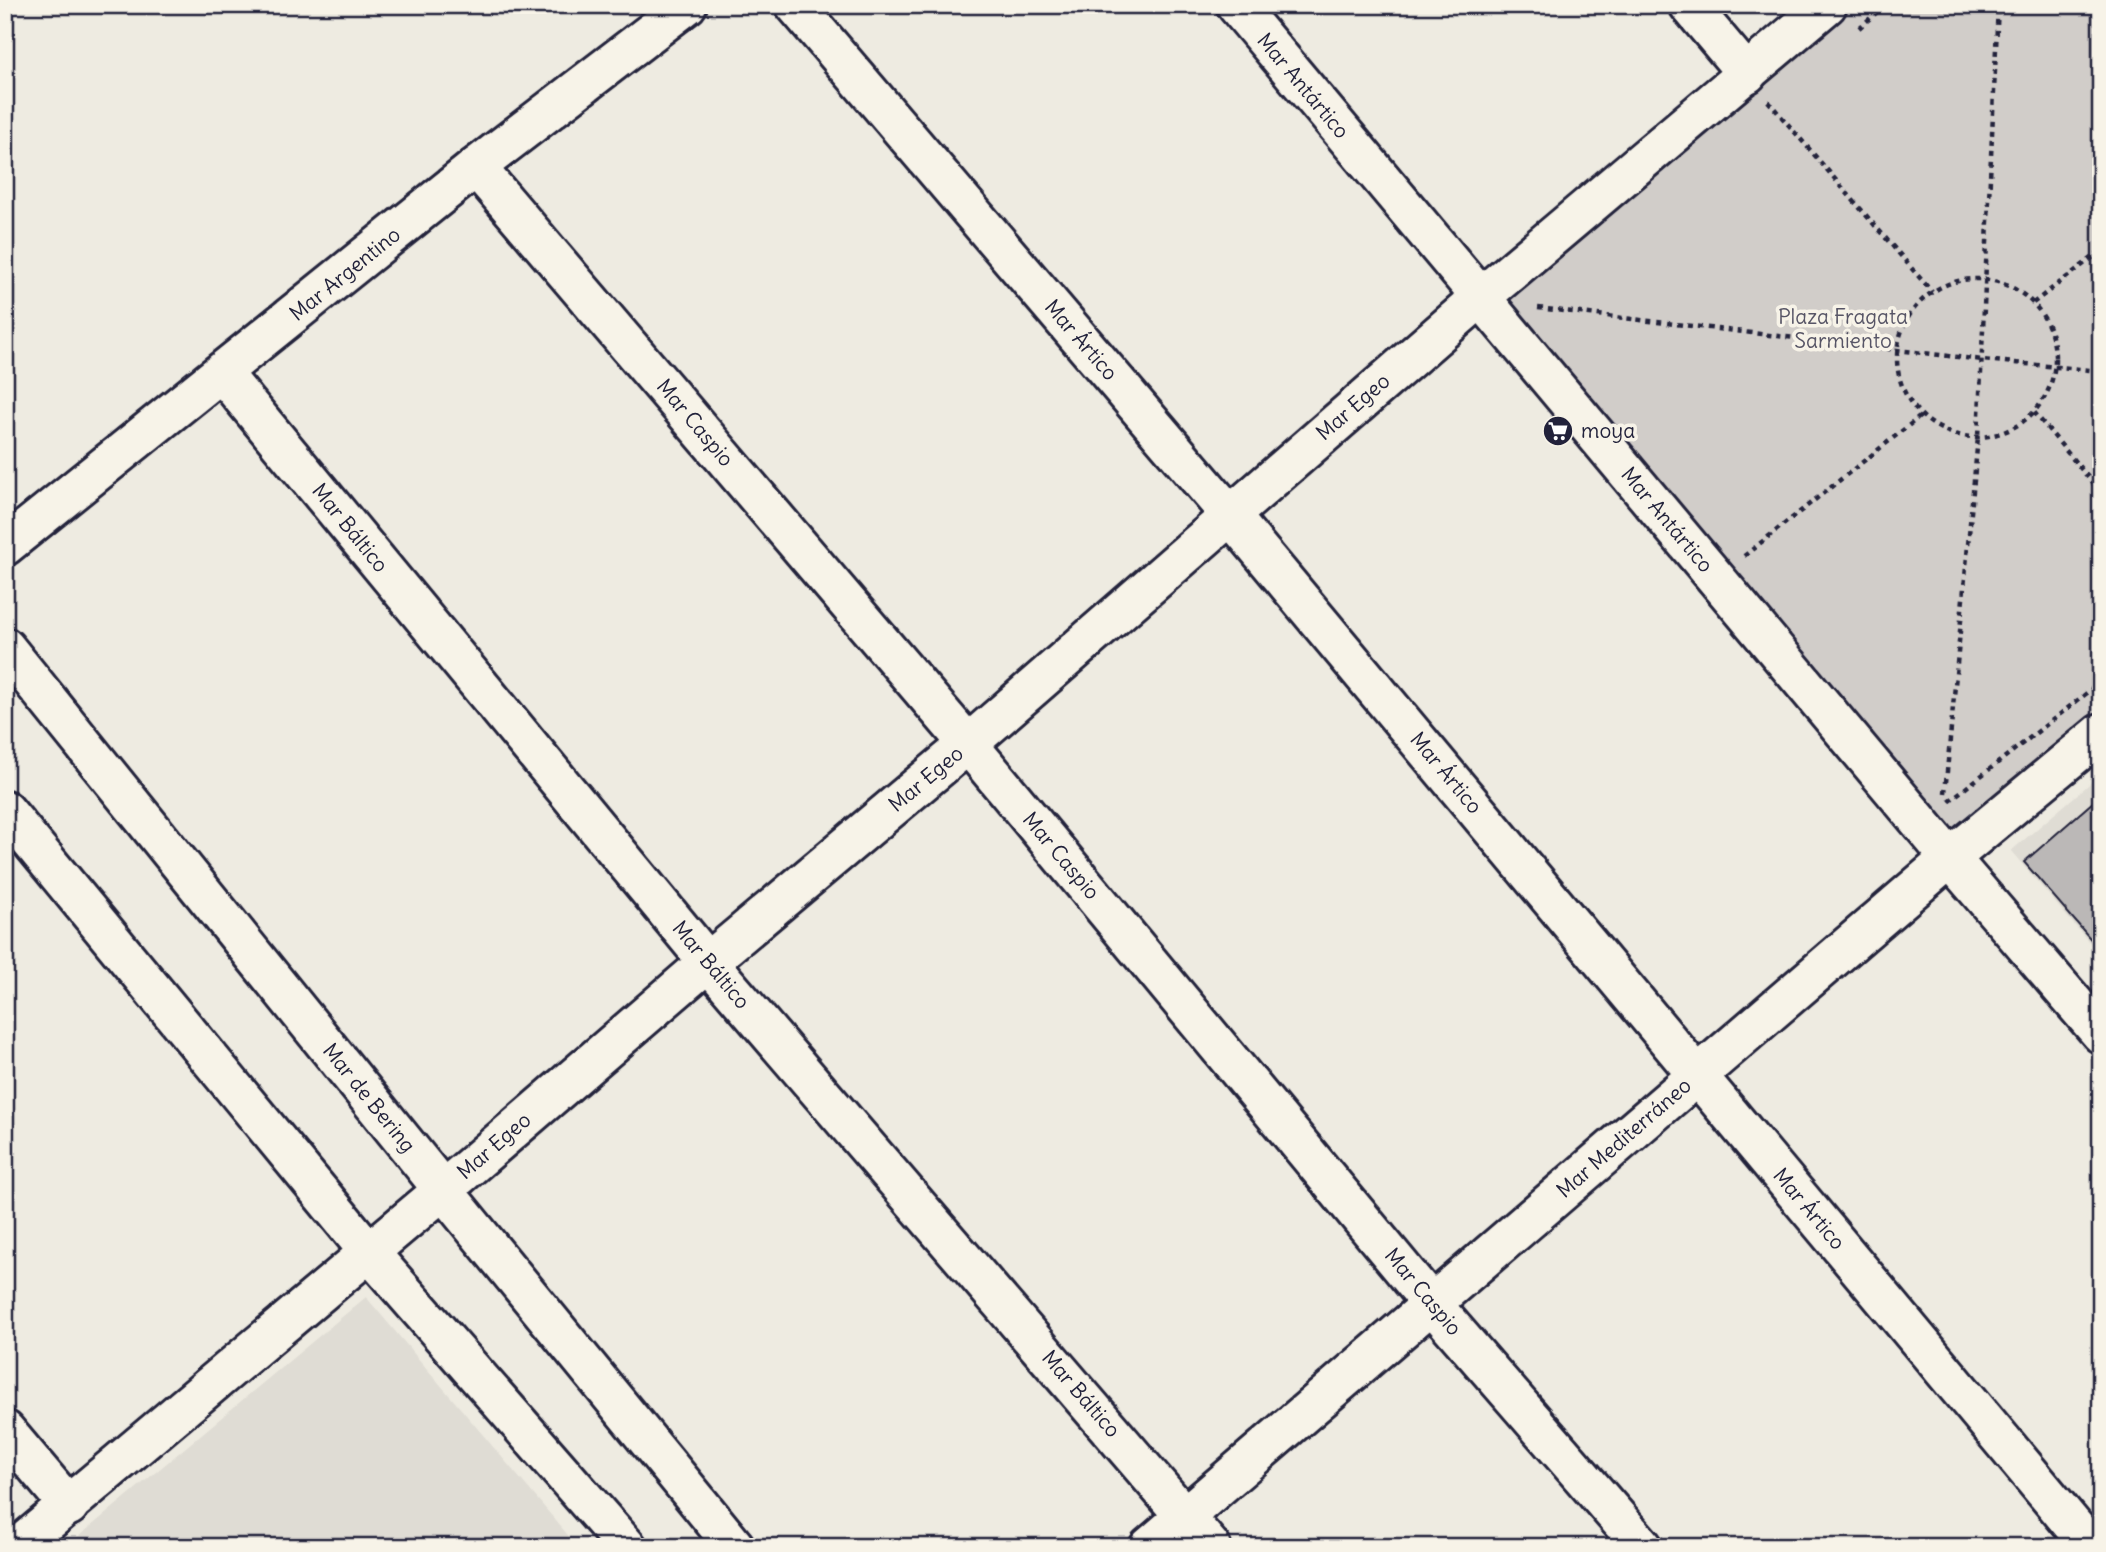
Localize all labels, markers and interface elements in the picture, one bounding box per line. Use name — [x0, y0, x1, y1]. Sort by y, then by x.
street label: Mar Antártico — [1251, 27, 1355, 144]
street label: Mar Argentino — [284, 221, 406, 327]
street label: Mar Ártico — [1039, 294, 1124, 386]
park label: Plaza Fragata Sarmiento — [1778, 303, 1908, 354]
street label: Mar Egeo — [1310, 367, 1395, 446]
street label: Mar Caspio — [651, 373, 740, 472]
supermarket icon: moya — [1541, 414, 1575, 448]
place label: moya — [1581, 417, 1635, 444]
street label: Mar Antártico — [1615, 461, 1719, 578]
street label: Mar Báltico — [306, 478, 395, 578]
street label: Mar Ártico — [1404, 726, 1488, 819]
street label: Mar Egeo — [883, 740, 969, 818]
street label: Mar Caspio — [1017, 806, 1106, 905]
street label: Mar Báltico — [667, 915, 756, 1014]
street label: Mar de Bering — [317, 1037, 422, 1158]
street label: Mar Mediterráneo — [1551, 1072, 1697, 1204]
street label: Mar Egeo — [451, 1106, 536, 1185]
street label: Mar Ártico — [1767, 1162, 1851, 1255]
street label: Mar Caspio — [1379, 1242, 1468, 1341]
street label: Mar Báltico — [1036, 1344, 1127, 1443]

